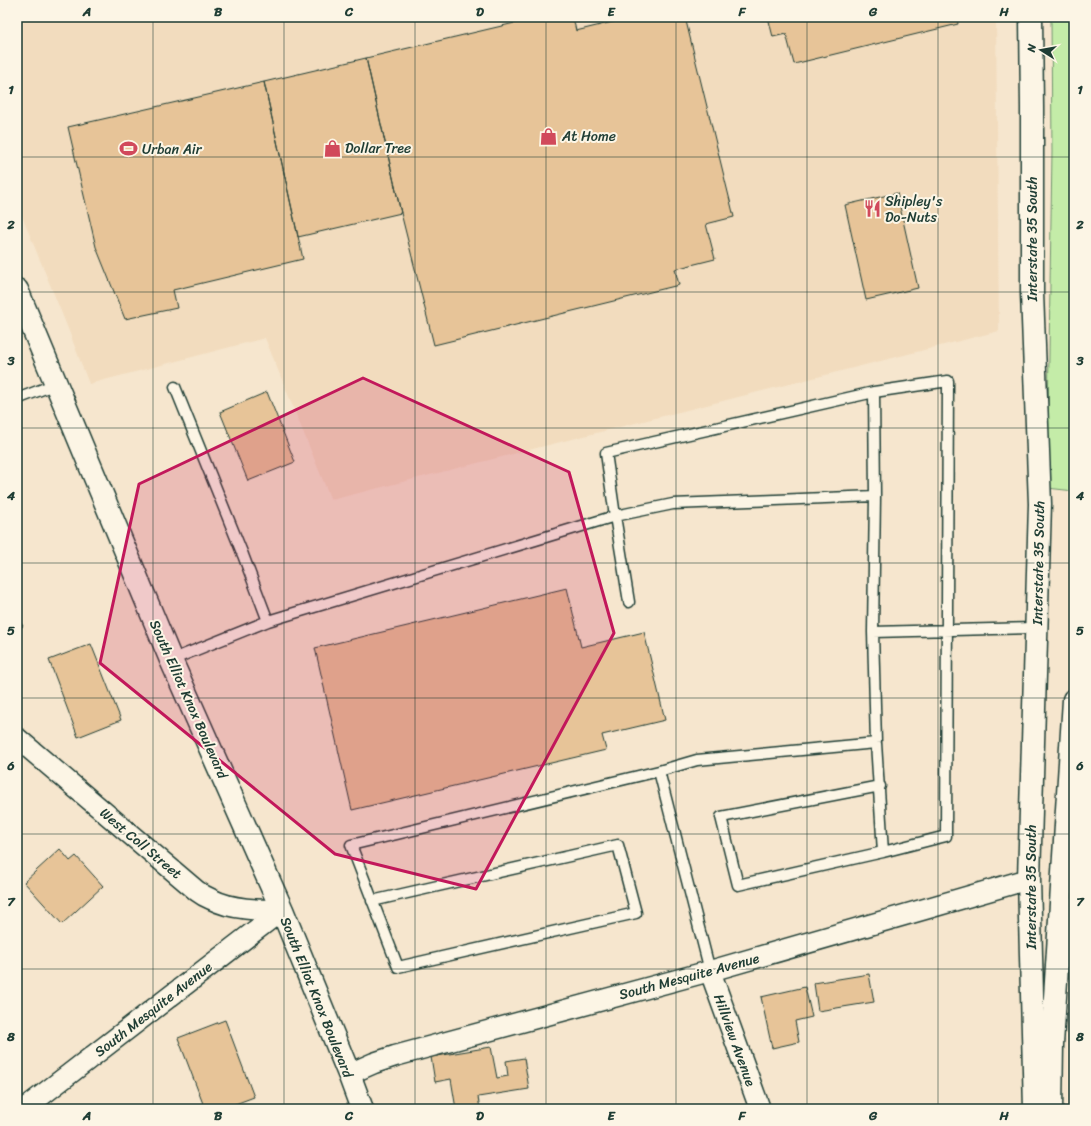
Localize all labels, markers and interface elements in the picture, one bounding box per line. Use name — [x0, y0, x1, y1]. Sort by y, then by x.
text: A — [82, 0, 91, 23]
text: B — [214, 0, 223, 23]
text: C — [344, 0, 354, 23]
text: D — [476, 0, 484, 23]
text: E — [607, 0, 616, 23]
text: F — [737, 0, 746, 23]
text: G — [868, 0, 878, 23]
text: H — [998, 0, 1009, 23]
north arrow — [1021, 30, 1061, 70]
text: N — [1021, 42, 1042, 55]
text: 1 — [8, 78, 14, 101]
text: 1 — [1077, 78, 1083, 101]
place label: At Home — [561, 124, 616, 149]
shop icon: At Home — [539, 126, 559, 146]
place label: Dollar Tree — [345, 136, 411, 161]
place label: Urban Air — [142, 137, 203, 162]
shop icon: Dollar Tree — [322, 138, 342, 158]
sports icon: Urban Air — [119, 139, 139, 159]
street label: Interstate 35 South — [1020, 177, 1045, 302]
place label: Shipley's Do-Nuts — [885, 189, 943, 230]
restaurant icon: Shipley's Do-Nuts — [862, 199, 882, 219]
text: 2 — [6, 213, 15, 236]
text: 2 — [1075, 213, 1084, 236]
text: 3 — [6, 349, 15, 372]
text: 3 — [1075, 349, 1084, 372]
text: 4 — [6, 484, 16, 507]
text: 4 — [1075, 484, 1085, 507]
street label: Interstate 35 South — [1025, 501, 1052, 626]
street label: South Elliot Knox Boulevard — [142, 616, 236, 784]
text: 5 — [7, 619, 15, 642]
text: 5 — [1076, 619, 1084, 642]
text: 6 — [6, 754, 15, 777]
text: 6 — [1075, 754, 1084, 777]
street label: West Coll Street — [94, 801, 188, 886]
street label: Interstate 35 South — [1019, 825, 1044, 950]
text: 7 — [7, 890, 16, 913]
text: 7 — [1076, 890, 1085, 913]
street label: South Elliot Knox Boulevard — [273, 913, 361, 1083]
street label: South Mesquite Avenue — [616, 946, 762, 1007]
street label: South Mesquite Avenue — [89, 955, 218, 1064]
street label: Hillview Avenue — [706, 990, 763, 1090]
text: 8 — [6, 1025, 15, 1048]
text: 8 — [1075, 1025, 1084, 1048]
text: A — [82, 1104, 91, 1126]
text: B — [214, 1104, 223, 1126]
text: C — [344, 1104, 354, 1126]
text: D — [476, 1104, 484, 1126]
text: E — [607, 1104, 616, 1126]
text: F — [737, 1104, 746, 1126]
text: G — [868, 1104, 878, 1126]
text: H — [998, 1104, 1009, 1126]

